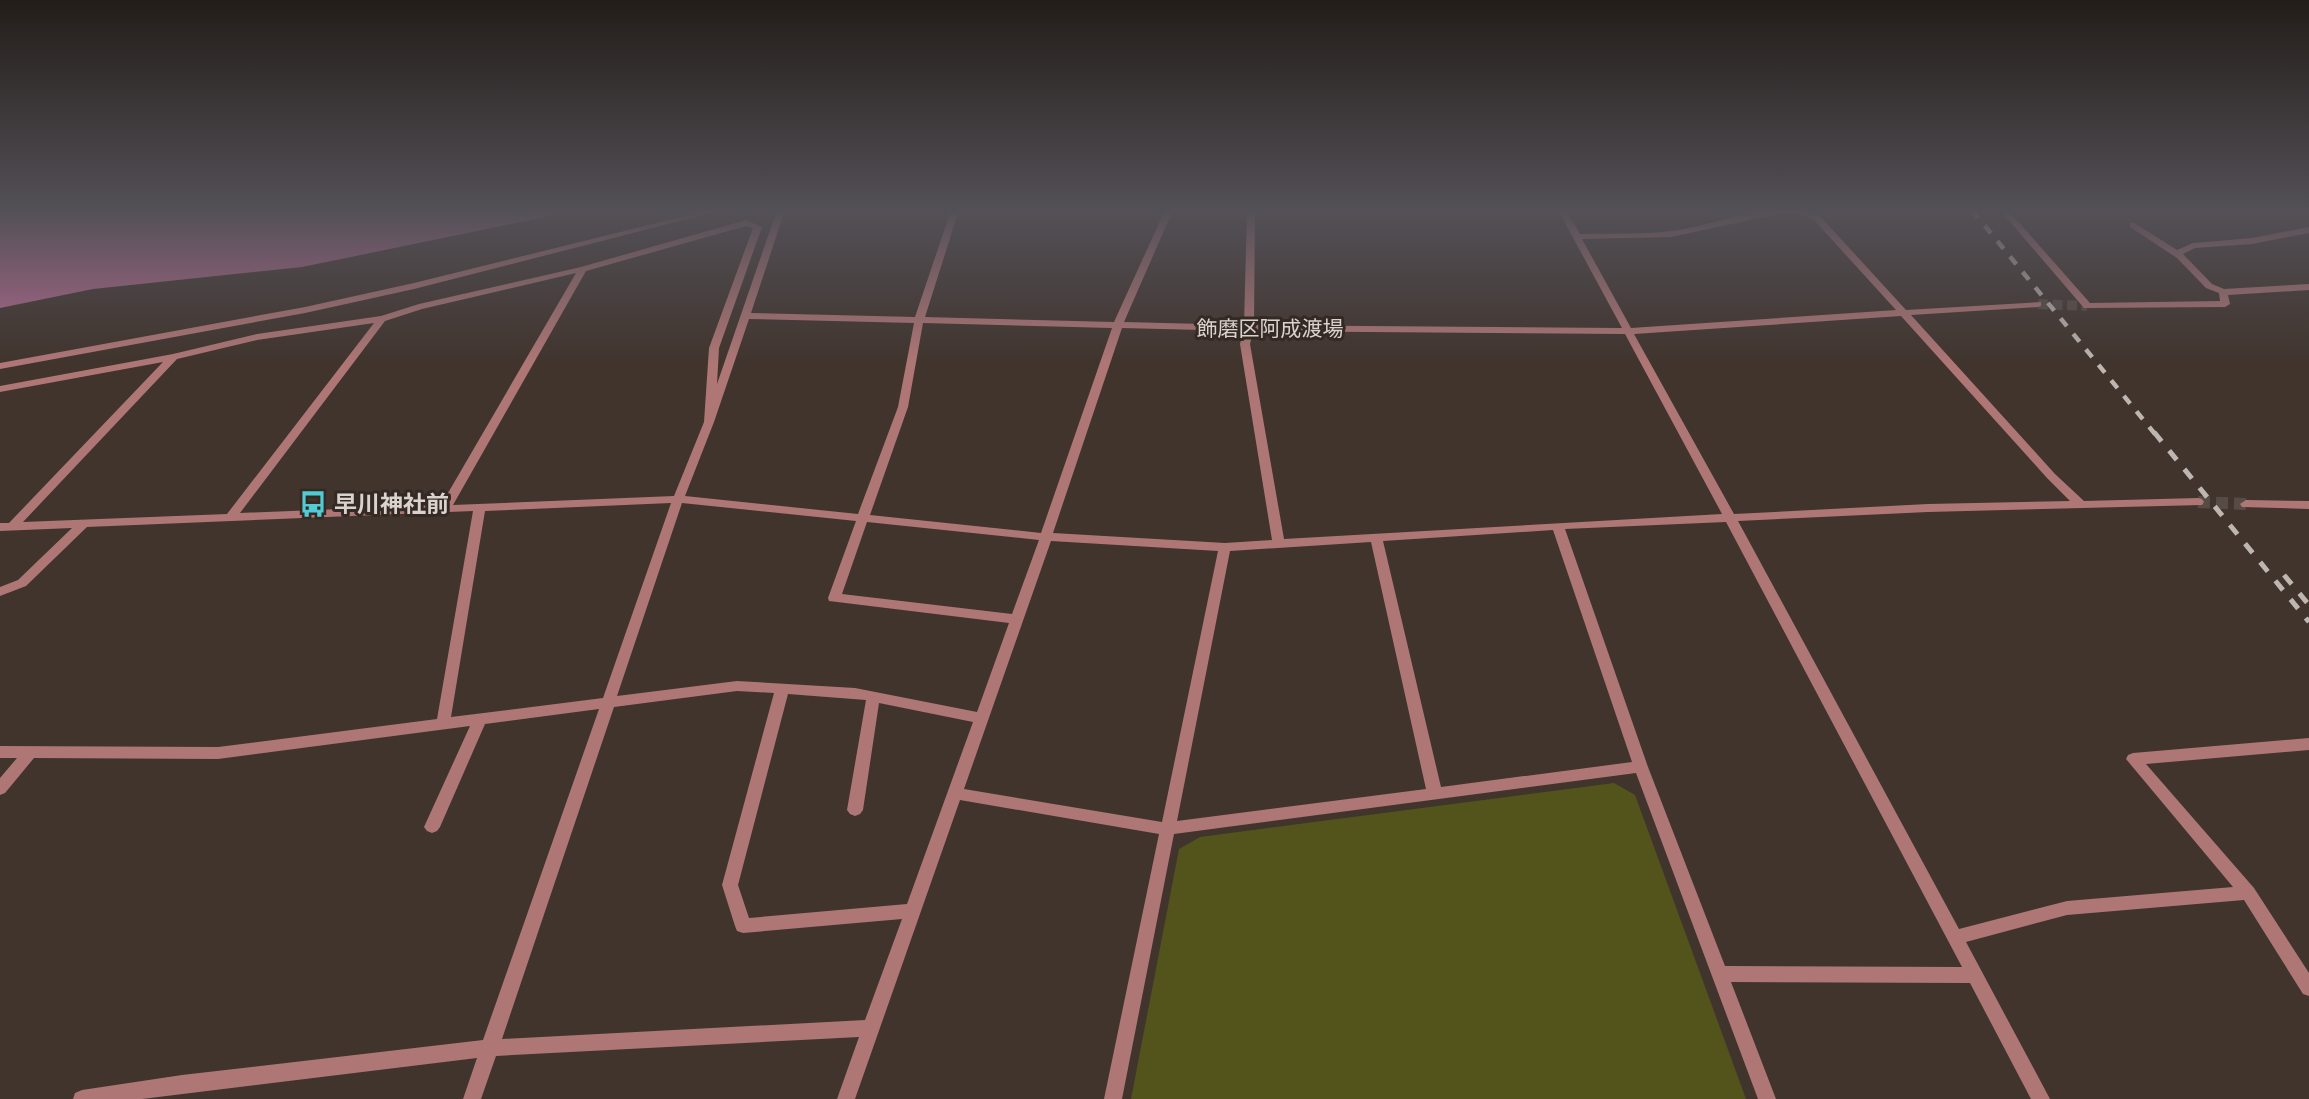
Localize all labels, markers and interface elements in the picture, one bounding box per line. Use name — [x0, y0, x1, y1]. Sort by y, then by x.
district label: 飾磨区阿成渡場 — [1197, 317, 1344, 342]
bus stop icon: 早川神社前 — [298, 489, 328, 519]
place label: 早川神社前 — [334, 491, 449, 519]

